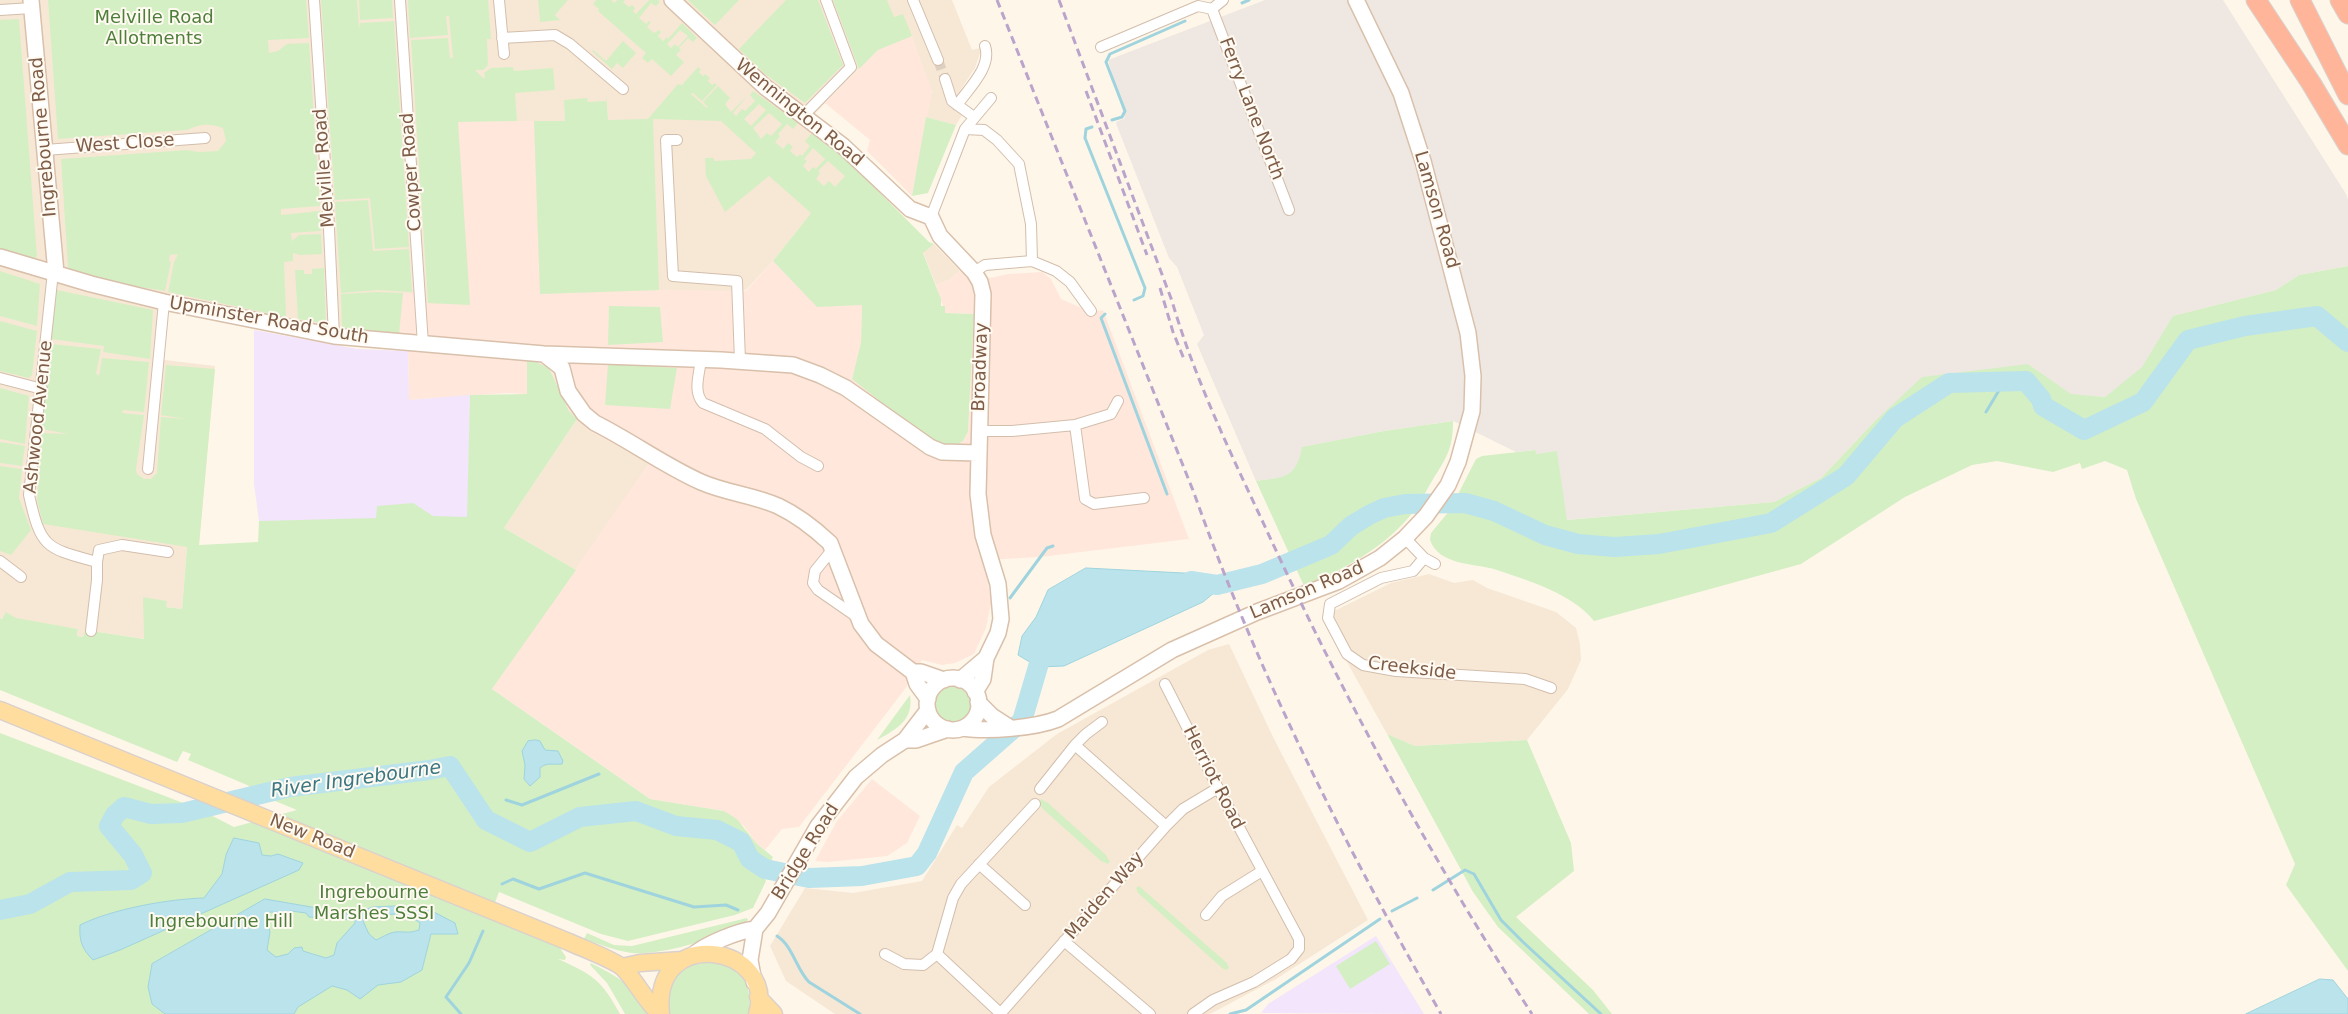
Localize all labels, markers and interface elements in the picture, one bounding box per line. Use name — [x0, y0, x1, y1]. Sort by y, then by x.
park label: Melville Road Allotments — [94, 7, 214, 50]
street label: Ferry Lane North — [1214, 35, 1288, 183]
street label: Wennington Road — [730, 55, 868, 171]
street label: Ingrebourne Road — [26, 56, 62, 218]
street label: Melville Road — [310, 108, 340, 228]
street label: Cowper Road — [397, 112, 427, 232]
street label: West Close — [75, 130, 175, 158]
street label: Lamson Road — [1409, 149, 1463, 271]
street label: Upminster Road South — [167, 293, 371, 349]
street label: Broadway — [969, 322, 993, 412]
street label: Ashwood Avenue — [20, 339, 58, 495]
street label: Lamson Road — [1247, 557, 1367, 625]
street label: Creekside — [1367, 653, 1457, 685]
street label: Herriot Road — [1178, 723, 1248, 833]
water label: River Ingrebourne — [269, 757, 443, 803]
street label: Bridge Road — [768, 800, 844, 904]
street label: New Road — [266, 810, 358, 864]
street label: Maiden Way — [1061, 848, 1149, 944]
park label: Ingrebourne Marshes SSSI — [314, 882, 434, 924]
park label: Ingrebourne Hill — [149, 911, 293, 933]

